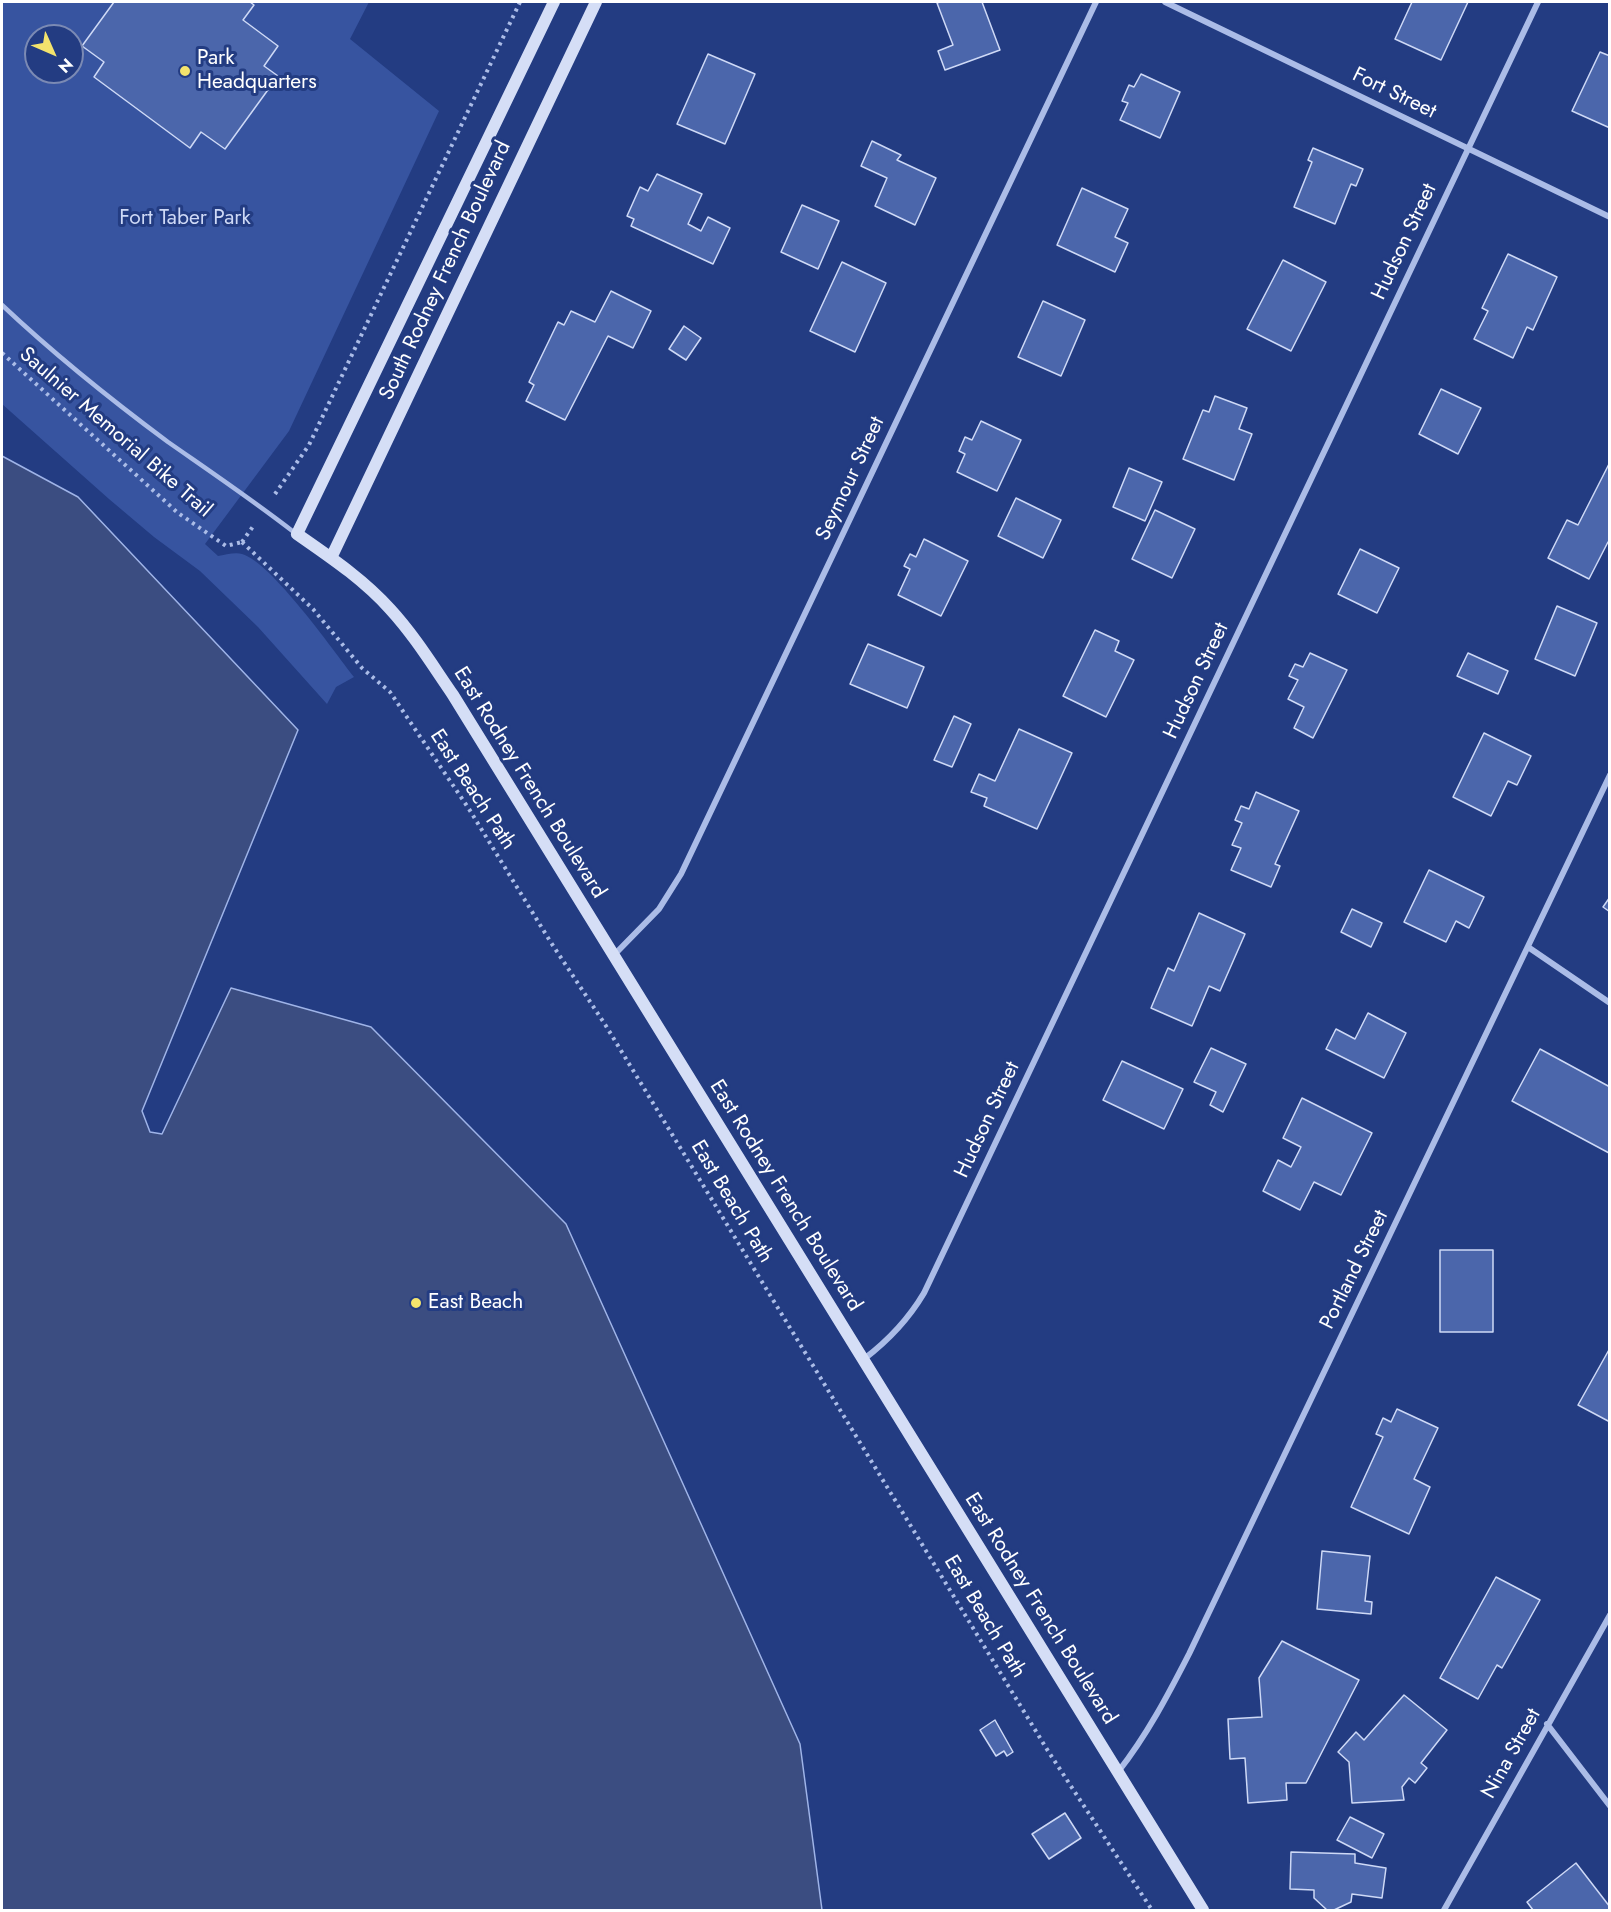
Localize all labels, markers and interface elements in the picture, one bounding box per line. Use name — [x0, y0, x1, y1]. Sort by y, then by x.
north arrow — [24, 24, 84, 84]
place label: Park Headquarters — [197, 46, 317, 96]
text: N — [53, 53, 78, 78]
street label: Fort Street — [1348, 63, 1440, 125]
marker: Park Headquarters — [178, 64, 192, 78]
street label: South Rodney French Boulevard — [375, 138, 517, 404]
street label: Hudson Street — [1367, 180, 1443, 304]
park label: Fort Taber Park — [119, 206, 251, 232]
street label: Saulnier Memorial Bike Trail — [14, 343, 216, 523]
street label: Seymour Street — [811, 413, 891, 545]
street label: Hudson Street — [1159, 619, 1235, 743]
street label: East Rodney French Boulevard — [447, 663, 611, 903]
street label: East Beach Path — [424, 725, 520, 855]
street label: Hudson Street — [950, 1058, 1026, 1182]
street label: East Rodney French Boulevard — [703, 1076, 867, 1316]
street label: East Beach Path — [685, 1136, 777, 1268]
street label: Portland Street — [1315, 1207, 1395, 1333]
place label: East Beach — [428, 1290, 523, 1316]
marker: East Beach — [409, 1296, 423, 1310]
street label: East Rodney French Boulevard — [958, 1489, 1122, 1729]
street label: East Beach Path — [938, 1551, 1030, 1683]
street label: Nina Street — [1477, 1704, 1547, 1804]

